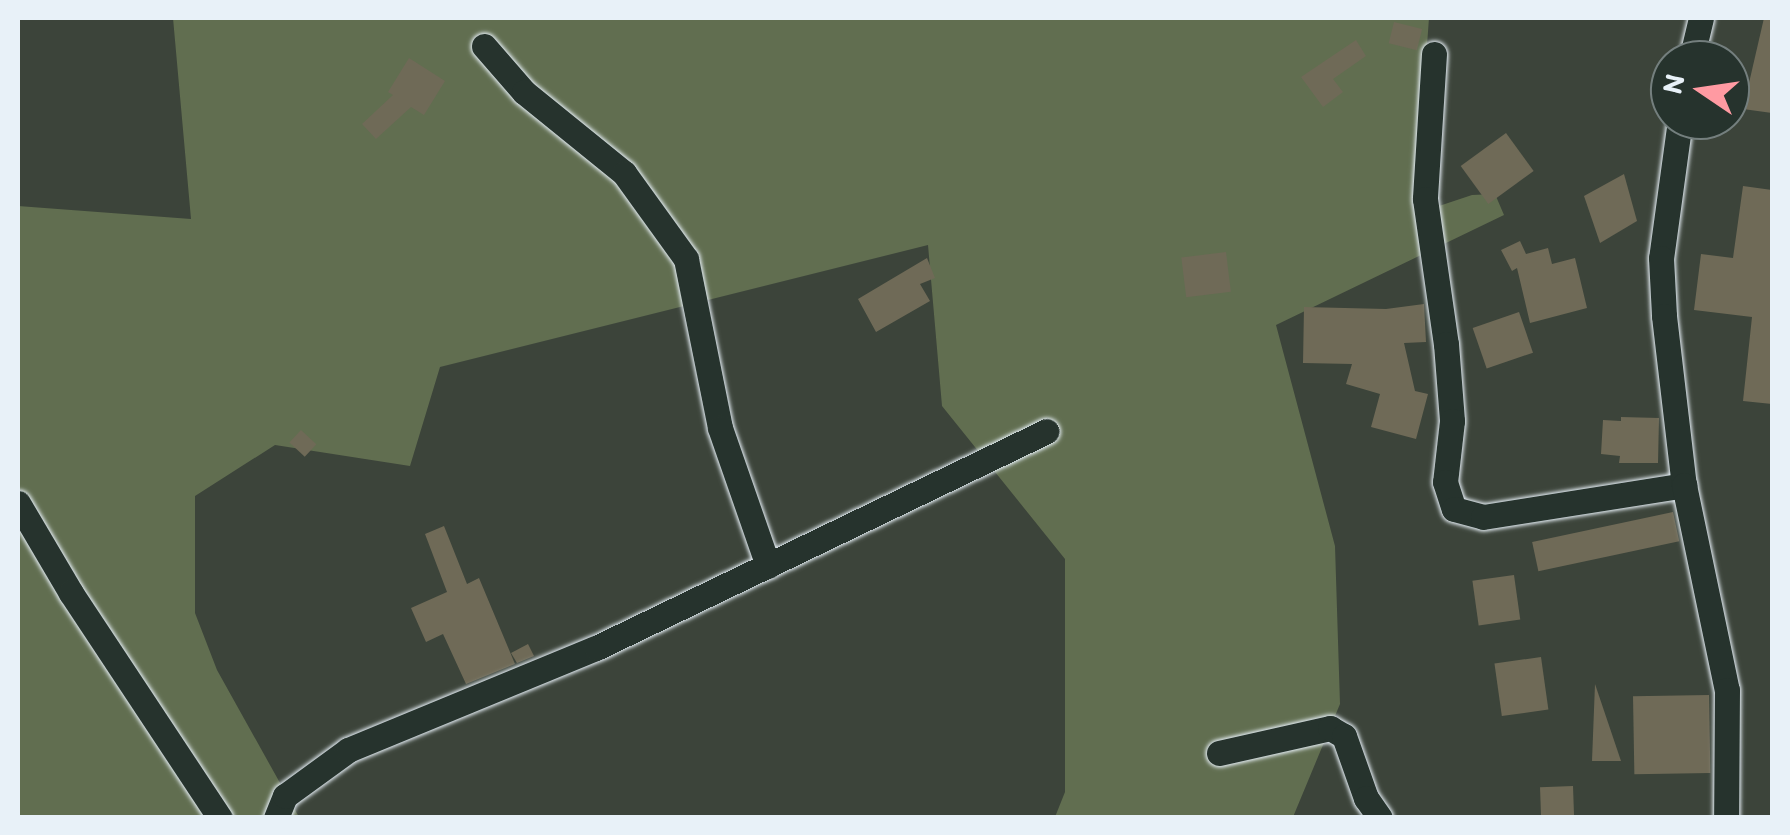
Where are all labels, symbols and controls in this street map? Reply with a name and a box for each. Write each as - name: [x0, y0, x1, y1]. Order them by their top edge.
- north arrow: [1650, 40, 1750, 140]
- text: N: [1654, 71, 1691, 97]

